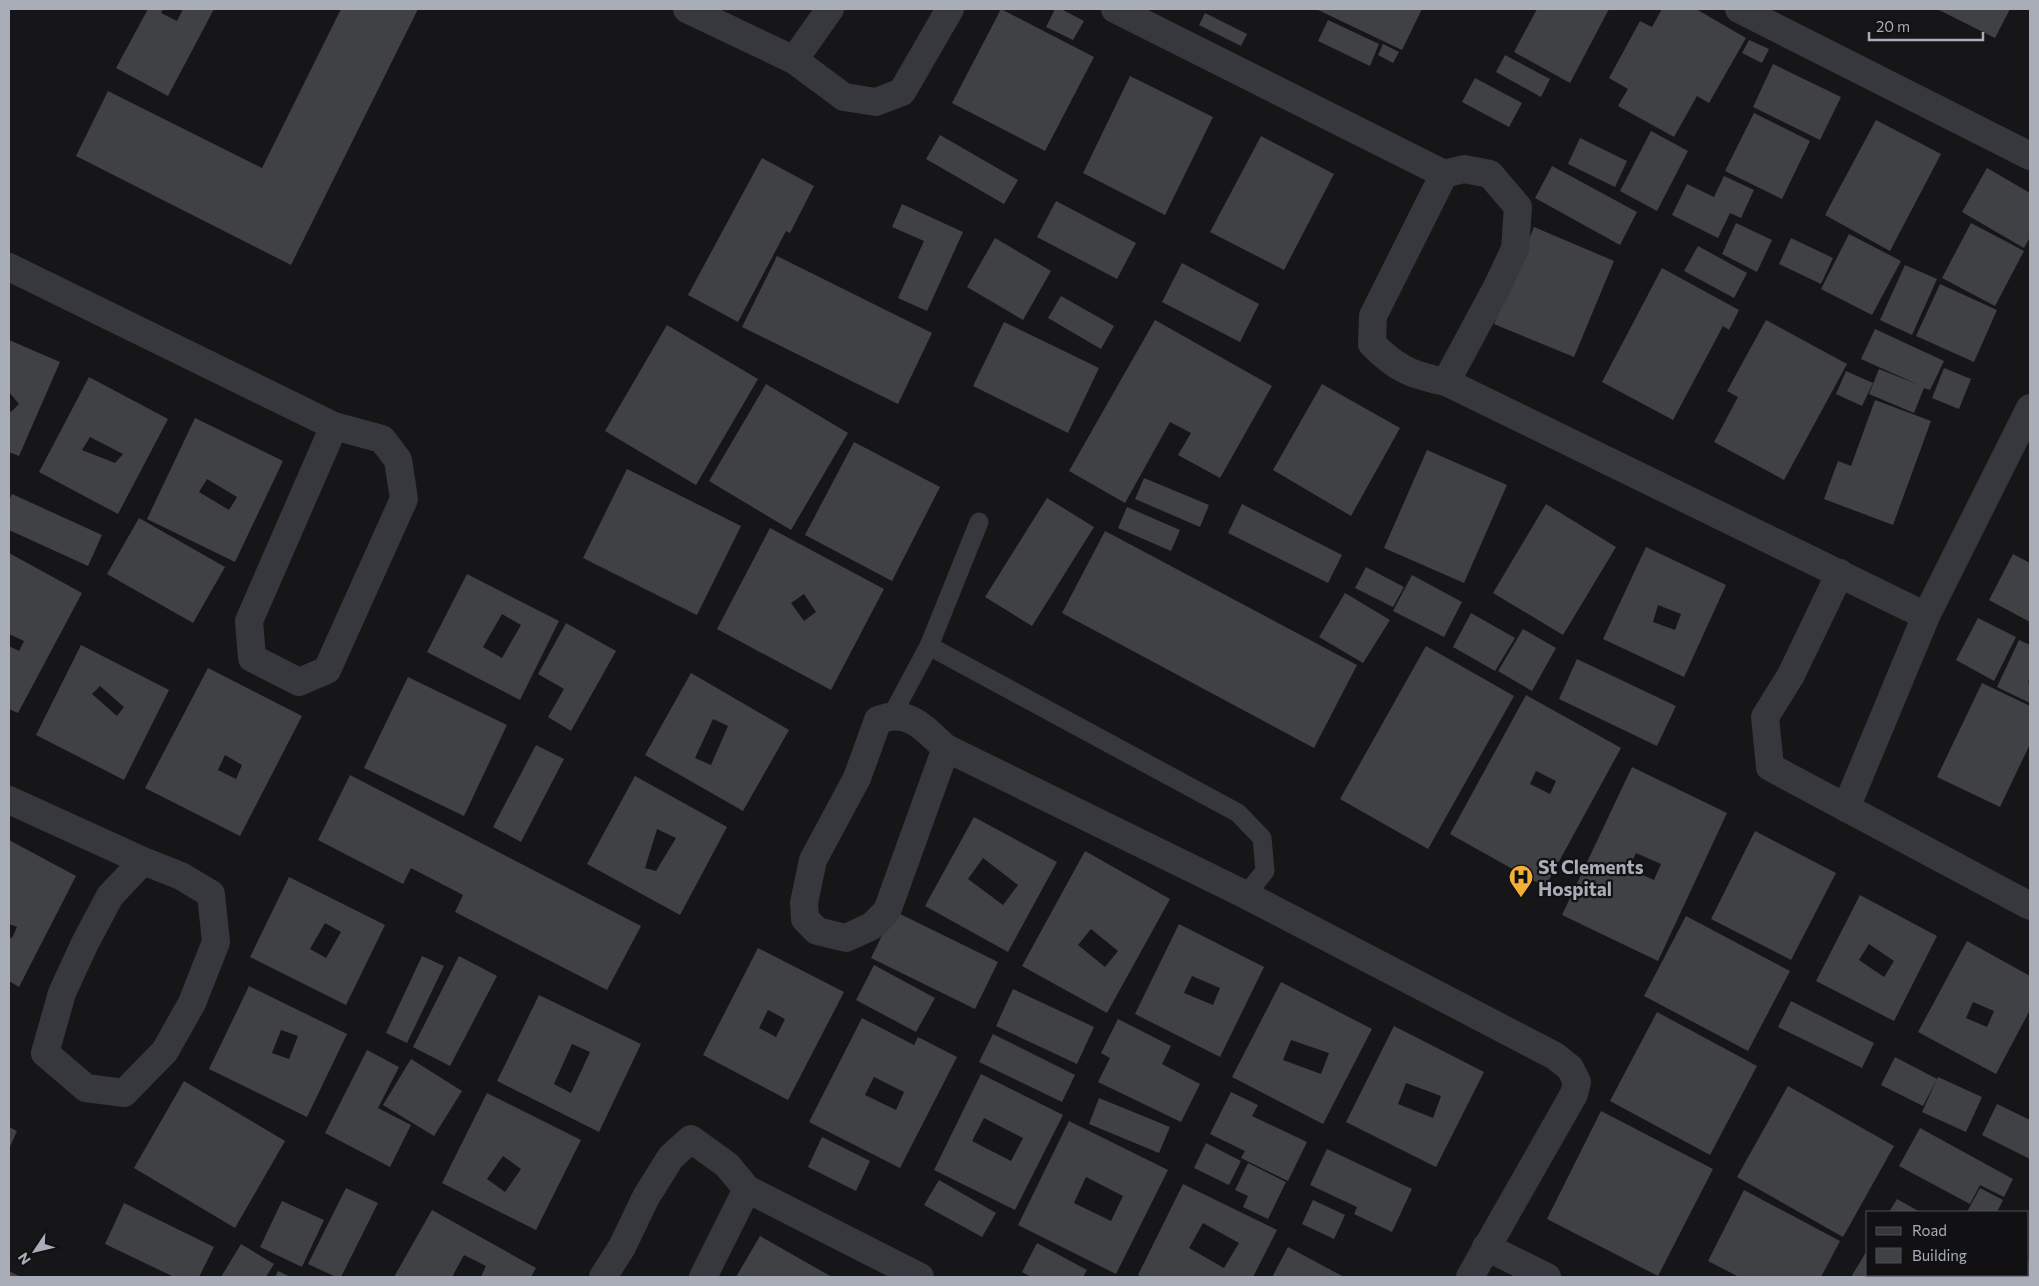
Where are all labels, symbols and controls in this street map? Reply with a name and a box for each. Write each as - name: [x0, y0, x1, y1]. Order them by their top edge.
- scale bar: [1869, 10, 1983, 42]
- text: 20 m: [1876, 17, 1910, 35]
- place label: St Clements Hospital: [1538, 855, 1644, 900]
- hospital icon: St Clements Hospital: [1508, 864, 1534, 898]
- legend: [1866, 1211, 2029, 1276]
- text: Road: [1912, 1221, 1947, 1239]
- north arrow: [10, 1226, 60, 1276]
- text: Building: [1912, 1246, 1967, 1264]
- text: N: [14, 1250, 34, 1268]

